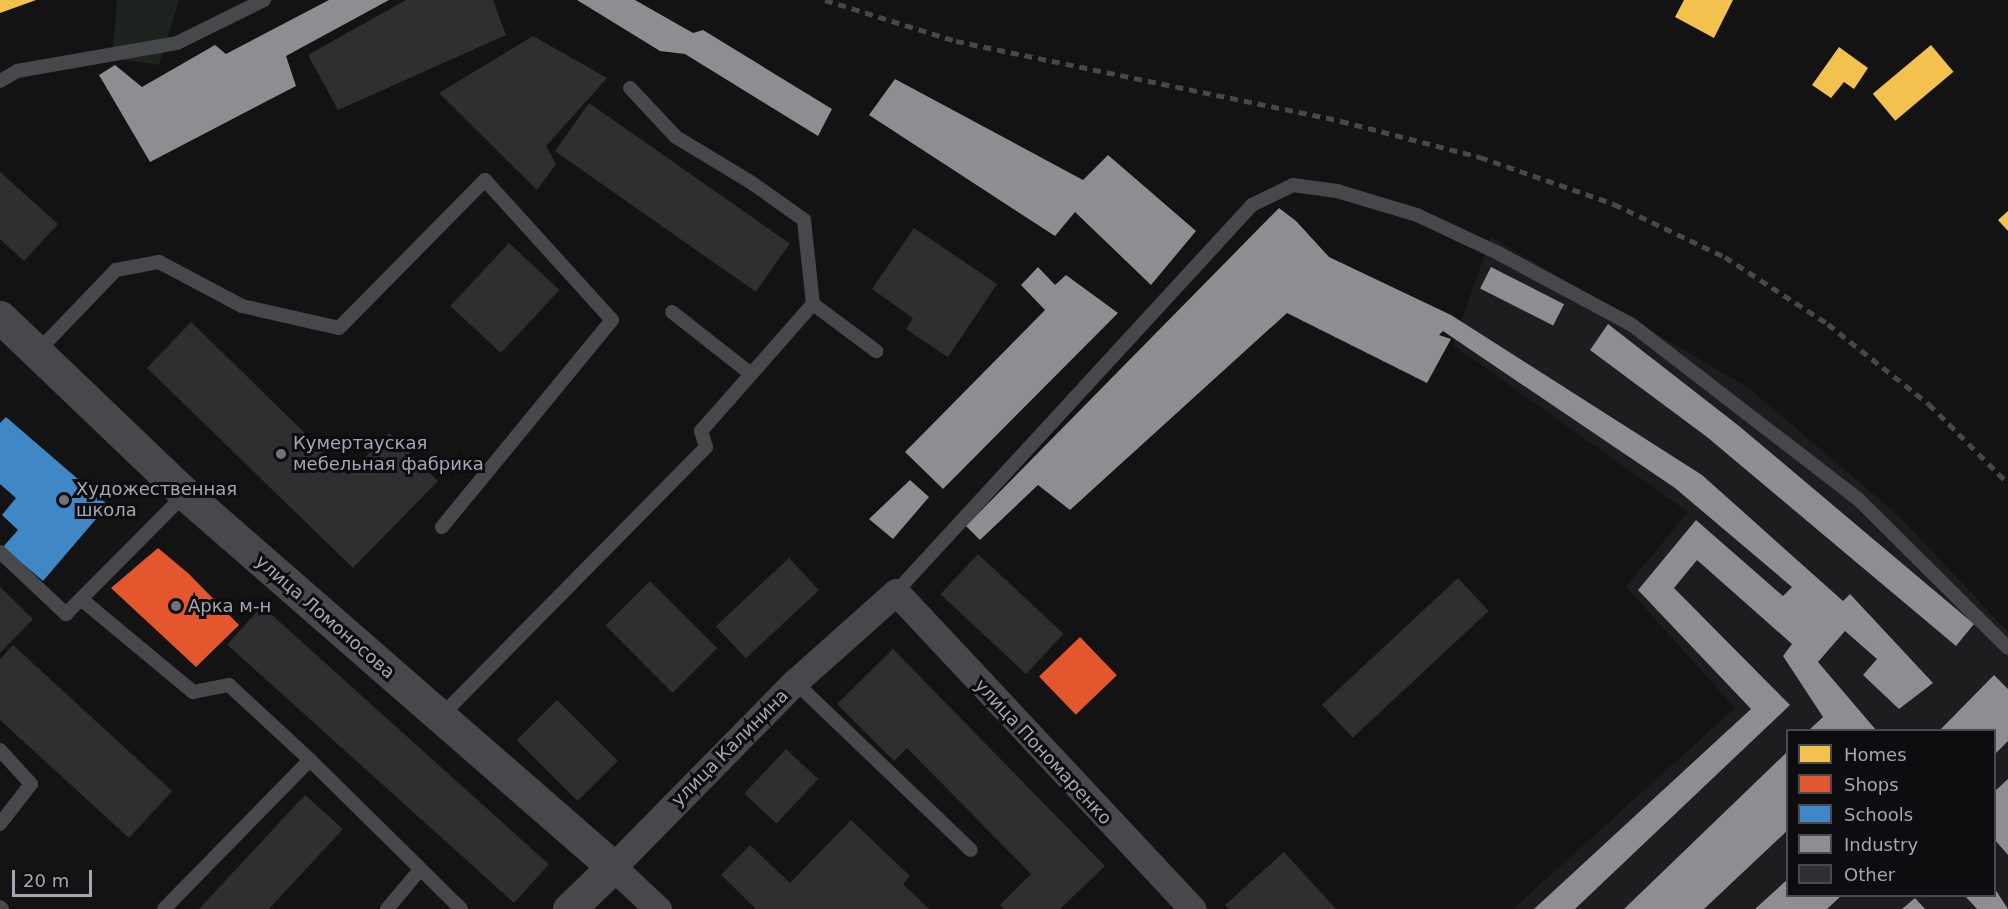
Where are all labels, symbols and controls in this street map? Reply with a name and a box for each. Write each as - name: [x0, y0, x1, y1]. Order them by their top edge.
- place label: Кумертауская мебельная фабрика: [293, 433, 484, 476]
- marker: Кумертауская мебельная фабрика: [274, 447, 288, 461]
- place label: Художественная школа: [76, 479, 237, 522]
- marker: Художественная школа: [57, 493, 71, 507]
- street label: улица Ломоносова: [251, 551, 399, 683]
- place label: Арка м-н: [188, 595, 271, 617]
- marker: Арка м-н: [169, 599, 183, 613]
- street label: улица Пономаренко: [970, 675, 1116, 829]
- street label: улица Калинина: [667, 685, 793, 811]
- legend: [1786, 729, 1996, 897]
- text: Homes: [1844, 744, 1907, 765]
- text: Shops: [1844, 774, 1899, 795]
- text: Schools: [1844, 804, 1913, 825]
- text: Industry: [1844, 834, 1918, 855]
- scale bar: [15, 858, 94, 896]
- text: Other: [1844, 864, 1895, 885]
- text: 20 m: [23, 870, 69, 891]

